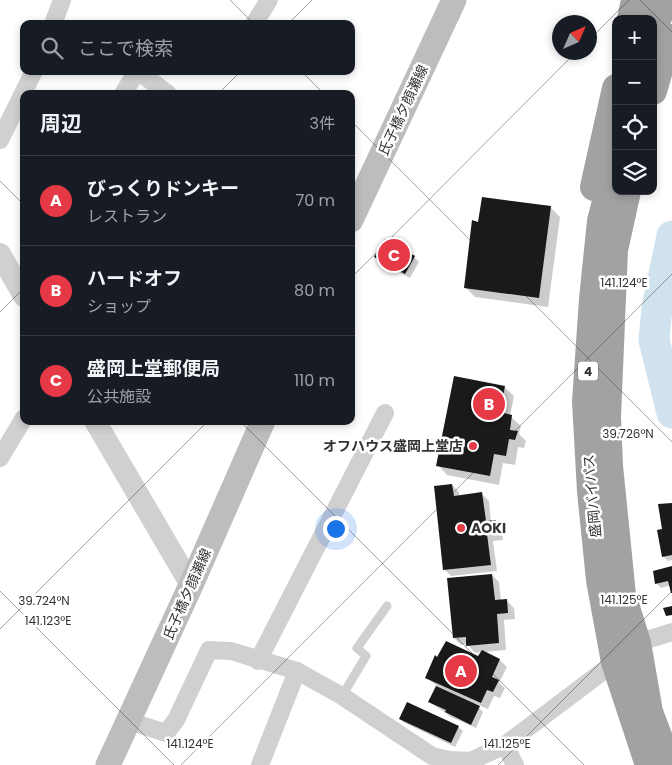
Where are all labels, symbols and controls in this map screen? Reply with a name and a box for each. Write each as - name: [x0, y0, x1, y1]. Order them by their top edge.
- north arrow: [552, 15, 597, 60]
- map controls: [612, 15, 657, 195]
- button: +: [612, 15, 657, 60]
- search box: [20, 20, 355, 75]
- icon: search: [38, 34, 66, 62]
- text: ここで検索: [78, 35, 173, 62]
- button: −: [612, 60, 657, 105]
- street label: 氏子橋夕顔瀬線: [373, 61, 433, 159]
- button: locate: [612, 105, 657, 150]
- text: 周辺: [40, 109, 82, 138]
- text: 3件: [310, 112, 335, 135]
- button: layers: [612, 150, 657, 195]
- text: びっくりドンキー: [87, 175, 239, 202]
- text: A: [50, 189, 62, 212]
- text: 70 m: [295, 189, 335, 212]
- text: レストラン: [87, 205, 167, 228]
- pin: C: [378, 236, 410, 274]
- text: ハードオフ: [87, 265, 182, 292]
- text: 141.124°E: [600, 274, 648, 291]
- text: B: [51, 279, 61, 302]
- text: 80 m: [294, 279, 335, 302]
- text: ショップ: [87, 295, 151, 318]
- text: 盛岡上堂郵便局: [87, 355, 220, 382]
- road number: 4: [578, 362, 598, 381]
- text: C: [50, 369, 62, 392]
- text: 110 m: [294, 369, 335, 392]
- text: 公共施設: [87, 385, 151, 408]
- pin: B: [473, 385, 505, 423]
- text: 39.726°N: [602, 425, 654, 442]
- place label: オフハウス盛岡上堂店: [323, 436, 463, 456]
- marker: オフハウス盛岡上堂店: [467, 440, 479, 452]
- street label: 盛岡バイパス: [578, 453, 606, 539]
- your location: [323, 516, 349, 542]
- place label: AOKI: [471, 518, 506, 538]
- marker: AOKI: [455, 522, 467, 534]
- street label: 氏子橋夕顔瀬線: [158, 545, 216, 643]
- text: 141.125°E: [600, 591, 648, 608]
- text: 39.724°N: [18, 592, 70, 609]
- text: 141.123°E: [25, 612, 71, 629]
- pin: A: [445, 652, 477, 690]
- text: 141.124°E: [166, 735, 214, 752]
- text: 141.125°E: [483, 735, 531, 752]

